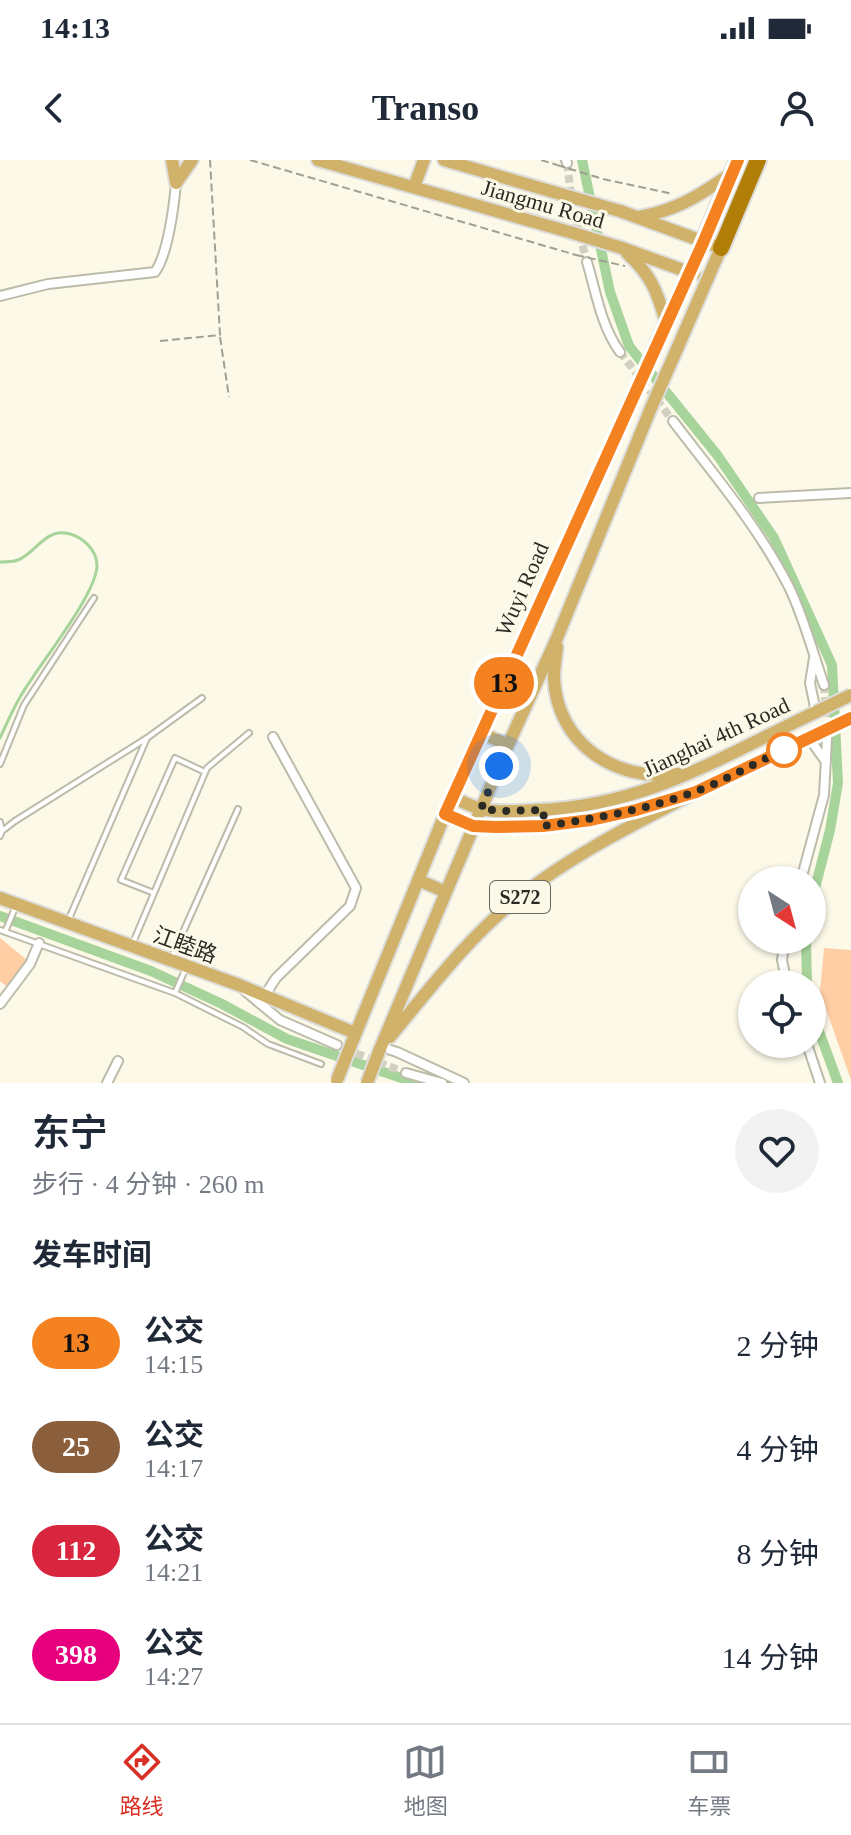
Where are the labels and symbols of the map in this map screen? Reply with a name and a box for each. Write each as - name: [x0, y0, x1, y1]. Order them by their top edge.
- street label: Jiangmu Road: [479, 175, 607, 233]
- street label: Wuyi Road: [490, 538, 554, 640]
- line badge: 13: [468, 657, 540, 709]
- street label: Jianghai 4th Road: [639, 692, 793, 782]
- unlabelled marker: [767, 733, 801, 767]
- your location: [479, 746, 519, 786]
- north arrow: [738, 866, 826, 954]
- road number: S272: [490, 881, 550, 913]
- street label: 江睦路: [150, 922, 220, 968]

